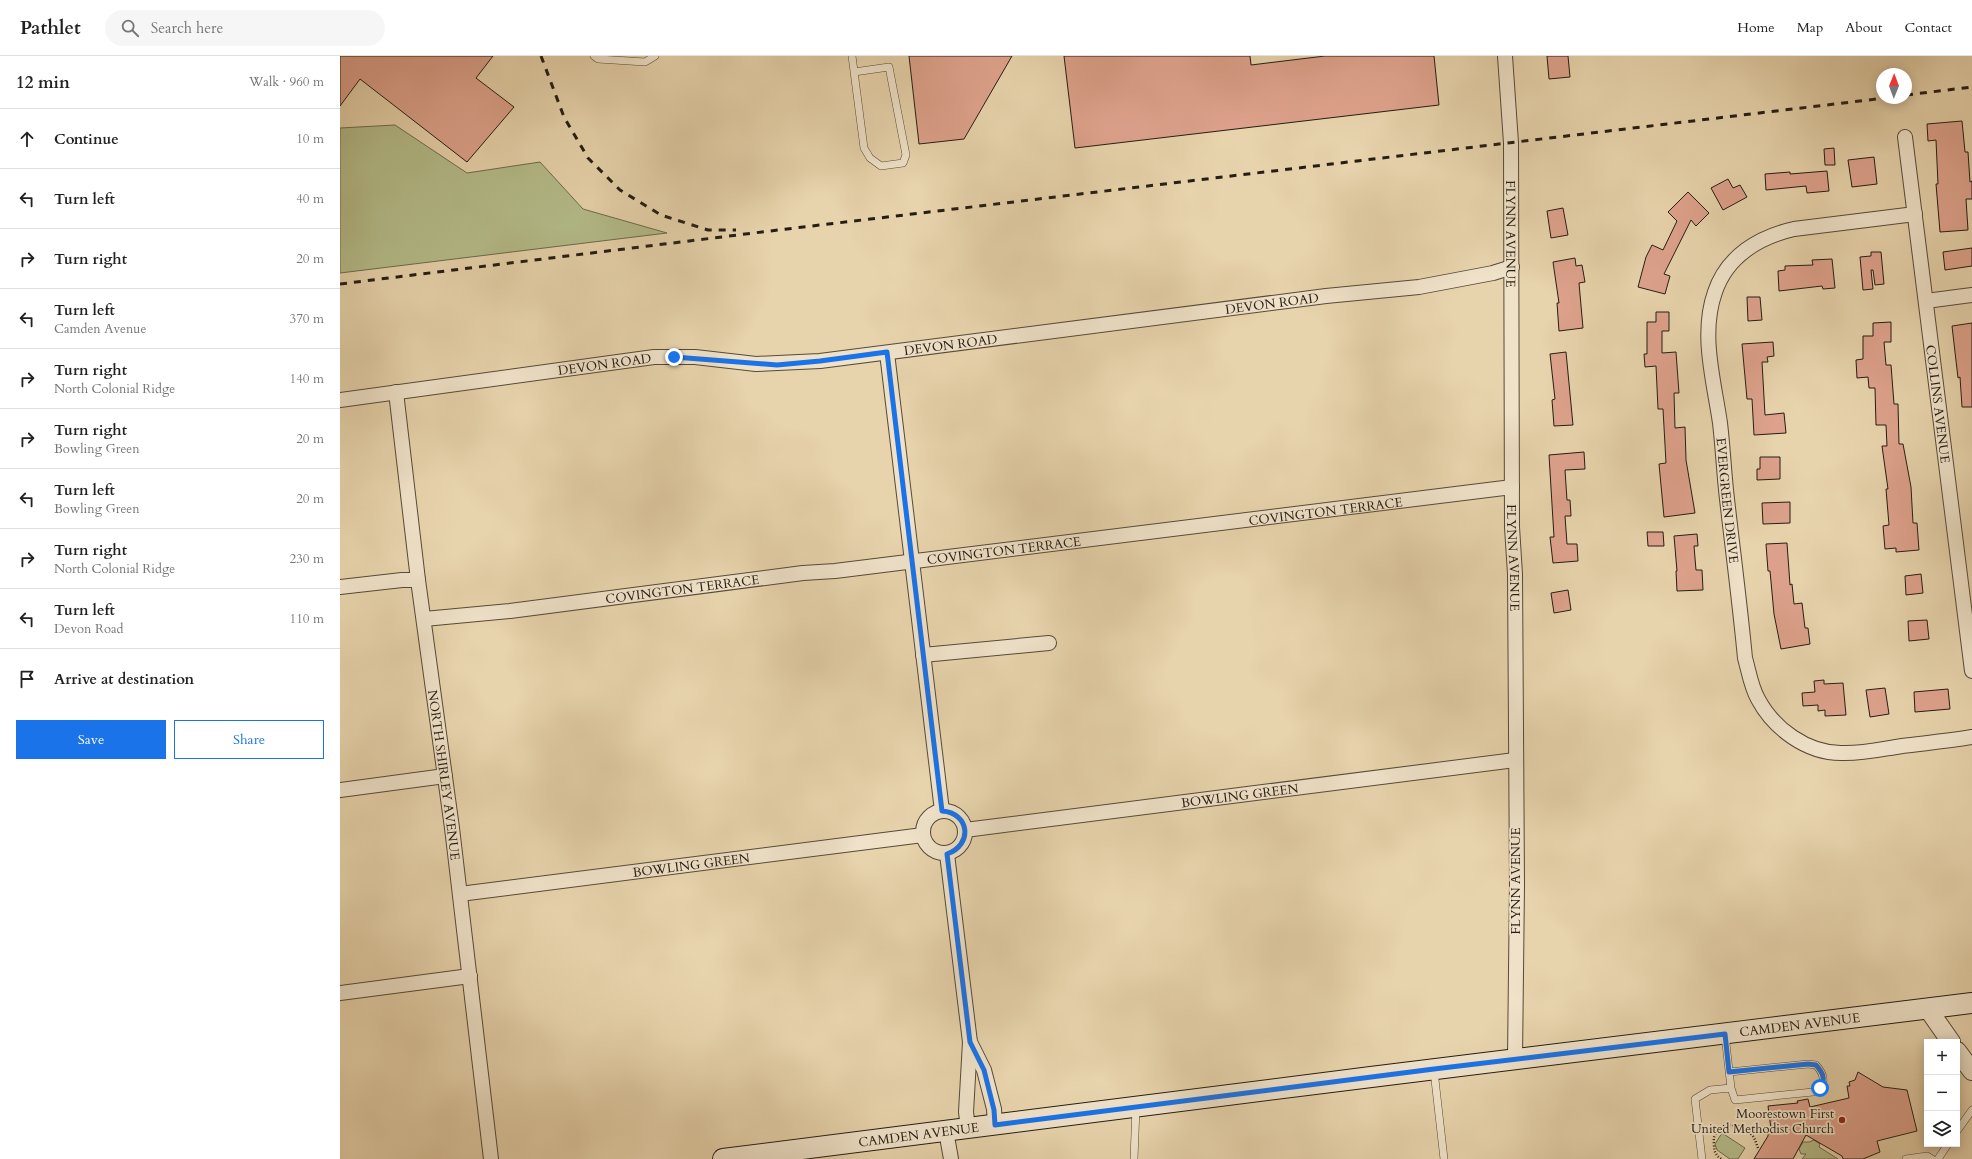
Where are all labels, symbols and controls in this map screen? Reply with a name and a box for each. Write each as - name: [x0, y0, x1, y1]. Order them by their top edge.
- search box: [105, 10, 385, 46]
- text: Pathlet: [20, 15, 81, 41]
- icon: search: [119, 17, 141, 39]
- text: Search here: [151, 18, 223, 38]
- text: Home: [1737, 18, 1775, 37]
- text: Map: [1797, 18, 1823, 37]
- text: About: [1845, 18, 1882, 37]
- text: Contact: [1904, 18, 1952, 37]
- north arrow: [1876, 68, 1912, 104]
- text: 12 min: [16, 71, 70, 94]
- text: Walk · 960 m: [249, 73, 324, 91]
- icon: ahead: [16, 128, 38, 150]
- text: Continue: [54, 129, 119, 149]
- text: 10 m: [296, 130, 324, 148]
- street label: FLYNN AVENUE: [1501, 180, 1519, 287]
- icon: left: [16, 188, 38, 210]
- text: Turn left: [54, 189, 115, 209]
- text: 40 m: [296, 190, 324, 208]
- icon: right: [16, 248, 38, 270]
- text: Turn right: [54, 249, 127, 269]
- text: 20 m: [296, 250, 324, 268]
- street label: DEVON ROAD: [1224, 289, 1320, 319]
- text: Turn left: [54, 300, 115, 320]
- icon: left: [16, 308, 38, 330]
- text: 370 m: [290, 310, 324, 328]
- text: Camden Avenue: [54, 320, 146, 338]
- street label: DEVON ROAD: [903, 330, 998, 360]
- street label: COLLINS AVENUE: [1921, 344, 1954, 464]
- route end: [665, 348, 683, 366]
- street label: DEVON ROAD: [557, 349, 652, 380]
- text: Turn right: [54, 360, 127, 380]
- icon: right: [16, 368, 38, 390]
- text: 140 m: [290, 370, 324, 388]
- text: North Colonial Ridge: [54, 380, 175, 398]
- text: Turn right: [54, 420, 127, 440]
- icon: right: [16, 428, 38, 450]
- text: 20 m: [296, 430, 324, 448]
- street label: EVERGREEN DRIVE: [1712, 437, 1742, 564]
- text: Bowling Green: [54, 440, 140, 458]
- text: Turn left: [54, 480, 115, 500]
- icon: left: [16, 488, 38, 510]
- text: 20 m: [296, 490, 324, 508]
- street label: COVINGTON TERRACE: [1248, 493, 1404, 530]
- text: Bowling Green: [54, 500, 140, 518]
- street label: FLYNN AVENUE: [1502, 504, 1523, 611]
- street label: COVINGTON TERRACE: [926, 533, 1082, 569]
- text: Turn right: [54, 540, 127, 560]
- icon: right: [16, 548, 38, 570]
- text: 230 m: [290, 550, 324, 568]
- text: North Colonial Ridge: [54, 560, 175, 578]
- street label: COVINGTON TERRACE: [604, 571, 760, 609]
- text: Turn left: [54, 600, 115, 620]
- icon: left: [16, 608, 38, 630]
- text: 110 m: [290, 610, 324, 628]
- text: Devon Road: [54, 620, 124, 638]
- icon: arrive: [16, 668, 38, 690]
- text: Arrive at destination: [54, 669, 194, 689]
- street label: NORTH SHIRLEY AVENUE: [423, 689, 464, 861]
- button: Save: [16, 720, 166, 759]
- button: Share: [174, 720, 324, 759]
- street label: BOWLING GREEN: [1180, 780, 1300, 812]
- street label: FLYNN AVENUE: [1507, 827, 1525, 935]
- street label: BOWLING GREEN: [632, 849, 751, 882]
- street label: CAMDEN AVENUE: [1738, 1009, 1861, 1042]
- map controls: [1924, 1039, 1960, 1147]
- button: +: [1924, 1039, 1960, 1075]
- button: −: [1924, 1075, 1960, 1111]
- route start: [1811, 1079, 1829, 1097]
- place label: Moorestown First United Methodist Church: [1691, 1105, 1834, 1138]
- button: layers: [1924, 1111, 1960, 1147]
- marker: Moorestown First United Methodist Church: [1837, 1115, 1847, 1125]
- street label: CAMDEN AVENUE: [857, 1119, 980, 1152]

